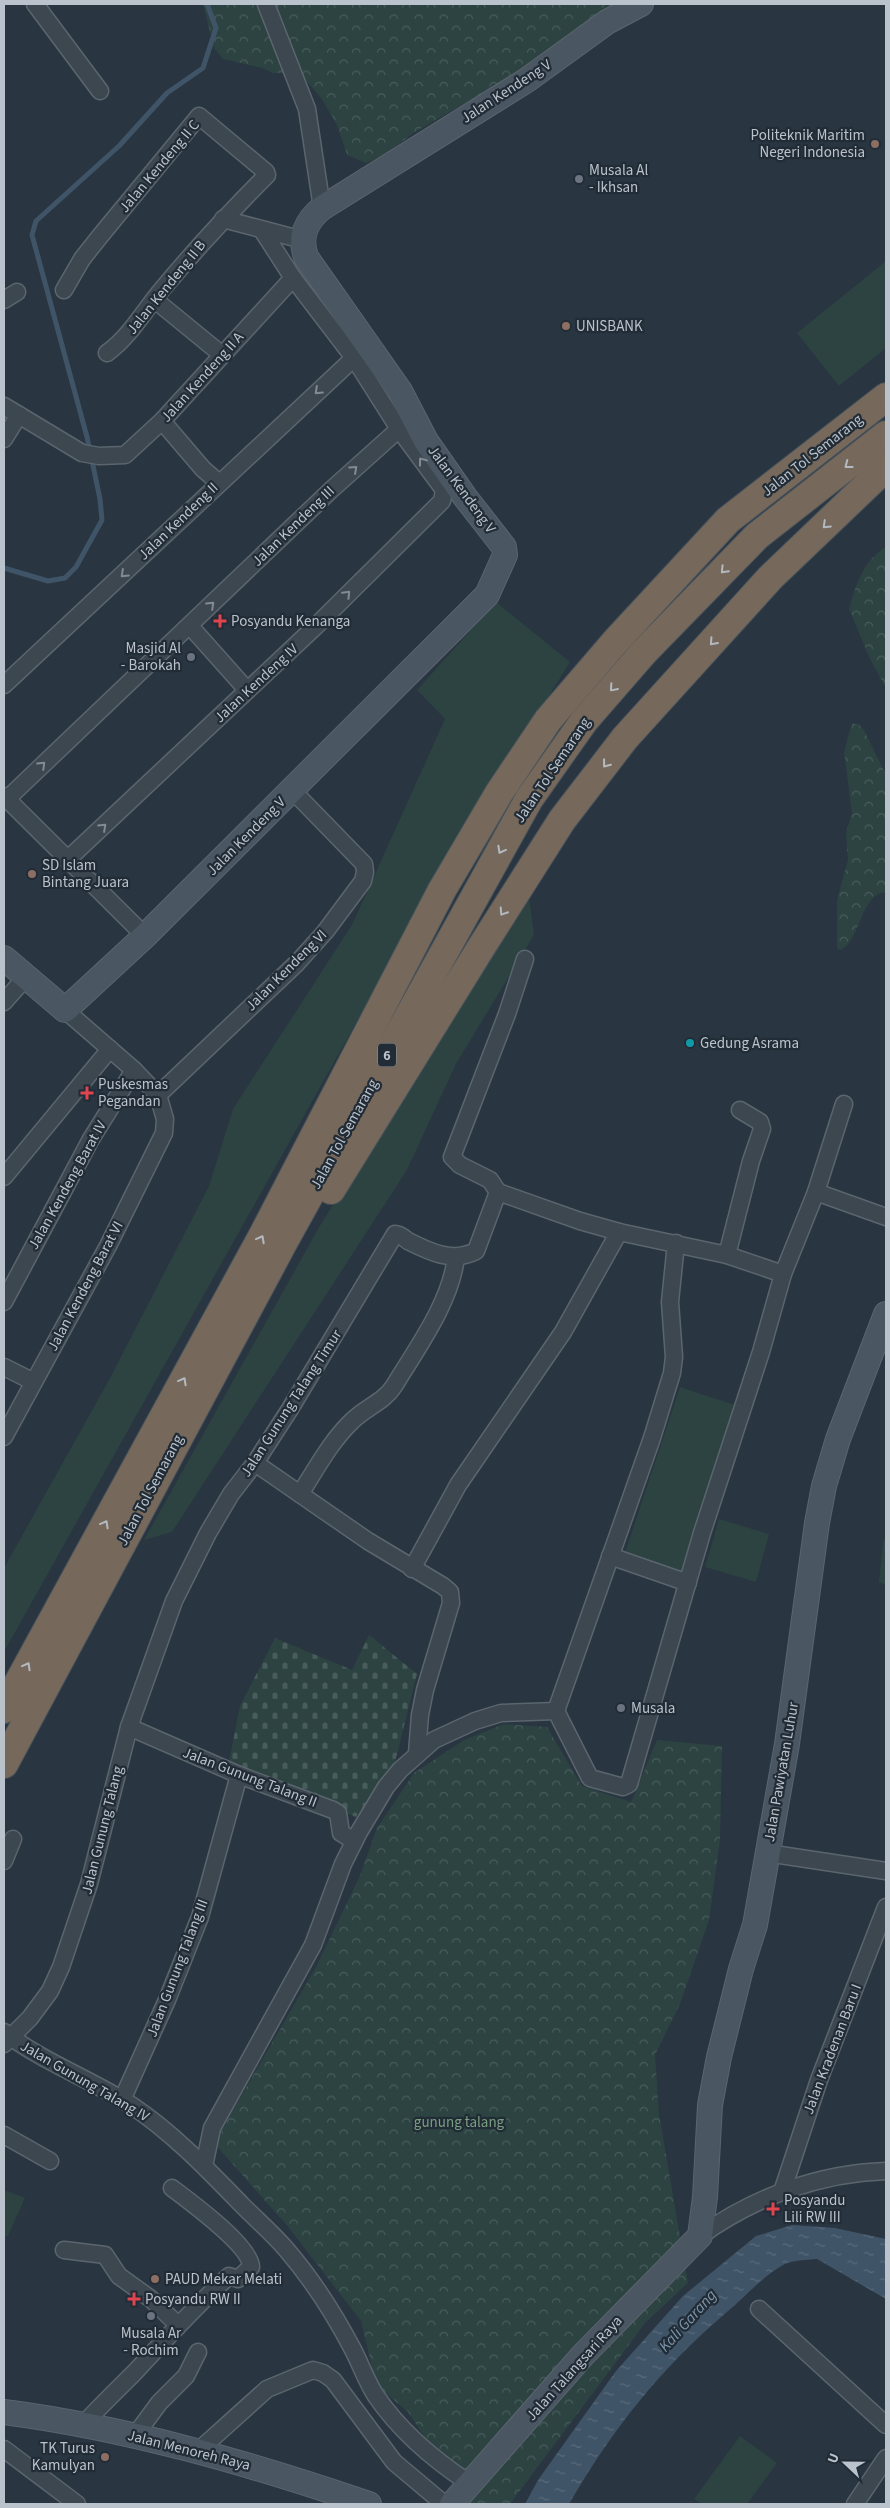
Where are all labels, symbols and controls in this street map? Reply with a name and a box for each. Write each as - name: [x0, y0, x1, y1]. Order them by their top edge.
- street label: Jalan Kendeng V: [457, 54, 556, 128]
- street label: Jalan Kendeng II C: [114, 115, 205, 217]
- place label: Politeknik Maritim Negeri Indonesia: [751, 125, 865, 163]
- marker: Politeknik Maritim Negeri Indonesia: [869, 138, 881, 150]
- place label: Musala Al - Ikhsan: [589, 160, 648, 198]
- marker: Musala Al - Ikhsan: [573, 173, 585, 185]
- street label: Jalan Kendeng II B: [122, 236, 211, 339]
- place label: UNISBANK: [576, 316, 643, 337]
- marker: UNISBANK: [560, 320, 572, 332]
- street label: Jalan Kendeng II A: [156, 327, 249, 427]
- one-way arrow: [314, 385, 323, 394]
- street label: Jalan Tol Semarang: [757, 409, 868, 502]
- street label: Jalan Kendeng V: [423, 441, 501, 538]
- one-way arrow: [420, 458, 428, 467]
- one-way arrow: [845, 459, 854, 467]
- one-way arrow: [348, 466, 357, 475]
- street label: Jalan Kendeng II: [134, 478, 223, 565]
- street label: Jalan Kendeng III: [247, 481, 339, 571]
- one-way arrow: [822, 519, 831, 528]
- one-way arrow: [721, 564, 730, 573]
- one-way arrow: [120, 568, 129, 577]
- one-way arrow: [341, 591, 350, 600]
- one-way arrow: [205, 602, 214, 611]
- place label: Posyandu Kenanga: [231, 611, 350, 632]
- marker: Posyandu Kenanga: [213, 614, 227, 628]
- one-way arrow: [710, 636, 719, 645]
- place label: Masjid Al - Barokah: [121, 638, 181, 676]
- street label: Jalan Kendeng IV: [210, 639, 303, 728]
- marker: Masjid Al - Barokah: [185, 651, 197, 663]
- one-way arrow: [609, 682, 618, 691]
- street label: Jalan Tol Semarang: [509, 713, 596, 827]
- one-way arrow: [603, 758, 611, 767]
- one-way arrow: [37, 762, 46, 771]
- street label: Jalan Kendeng V: [202, 792, 291, 880]
- one-way arrow: [97, 824, 106, 833]
- one-way arrow: [497, 845, 507, 854]
- place label: SD Islam Bintang Juara: [42, 855, 129, 893]
- marker: SD Islam Bintang Juara: [26, 868, 38, 880]
- one-way arrow: [500, 906, 510, 915]
- street label: Jalan Kendeng VI: [241, 925, 332, 1016]
- place label: Gedung Asrama: [700, 1033, 799, 1054]
- marker: Gedung Asrama: [684, 1037, 696, 1049]
- road number: 6: [378, 1044, 396, 1066]
- place label: Puskesmas Pegandan: [98, 1074, 168, 1112]
- street label: Jalan Tol Semarang: [305, 1075, 384, 1193]
- marker: Puskesmas Pegandan: [80, 1086, 94, 1100]
- street label: Jalan Kendeng Barat IV: [23, 1117, 112, 1253]
- street label: Jalan Kendeng Barat VI: [42, 1218, 129, 1355]
- one-way arrow: [255, 1235, 265, 1244]
- street label: Jalan Gunung Talang Timur: [236, 1325, 348, 1481]
- one-way arrow: [177, 1378, 187, 1387]
- street label: Jalan Tol Semarang: [112, 1431, 189, 1549]
- one-way arrow: [99, 1520, 109, 1529]
- one-way arrow: [21, 1663, 31, 1672]
- place label: Musala: [631, 1698, 675, 1719]
- street label: Jalan Pawiyatan Luhur: [759, 1700, 804, 1844]
- marker: Musala: [615, 1702, 627, 1714]
- street label: Jalan Gunung Talang II: [180, 1742, 320, 1813]
- street label: Jalan Gunung Talang: [76, 1763, 129, 1896]
- street label: Jalan Gunung Talang III: [141, 1896, 214, 2040]
- street label: Jalan Kradenan Baru I: [798, 1981, 867, 2117]
- street label: Jalan Gunung Talang IV: [16, 2036, 154, 2127]
- park label: gunung talang: [414, 2112, 505, 2133]
- place label: Posyandu Lili RW III: [784, 2190, 845, 2228]
- marker: Posyandu Lili RW III: [766, 2202, 780, 2216]
- place label: PAUD Mekar Melati: [165, 2269, 282, 2290]
- marker: PAUD Mekar Melati: [149, 2273, 161, 2285]
- water label: Kali Garang: [654, 2285, 722, 2357]
- place label: Posyandu RW II: [145, 2289, 241, 2310]
- marker: Posyandu RW II: [127, 2292, 141, 2306]
- marker: Musala Ar - Rochim: [145, 2310, 157, 2322]
- street label: Jalan Talangsari Raya: [521, 2311, 627, 2426]
- place label: Musala Ar - Rochim: [121, 2323, 182, 2361]
- street label: Jalan Menoreh Raya: [125, 2425, 253, 2476]
- place label: TK Turus Kamulyan: [32, 2438, 95, 2476]
- north arrow: [820, 2438, 870, 2488]
- text: U: [823, 2450, 845, 2467]
- marker: TK Turus Kamulyan: [99, 2451, 111, 2463]

